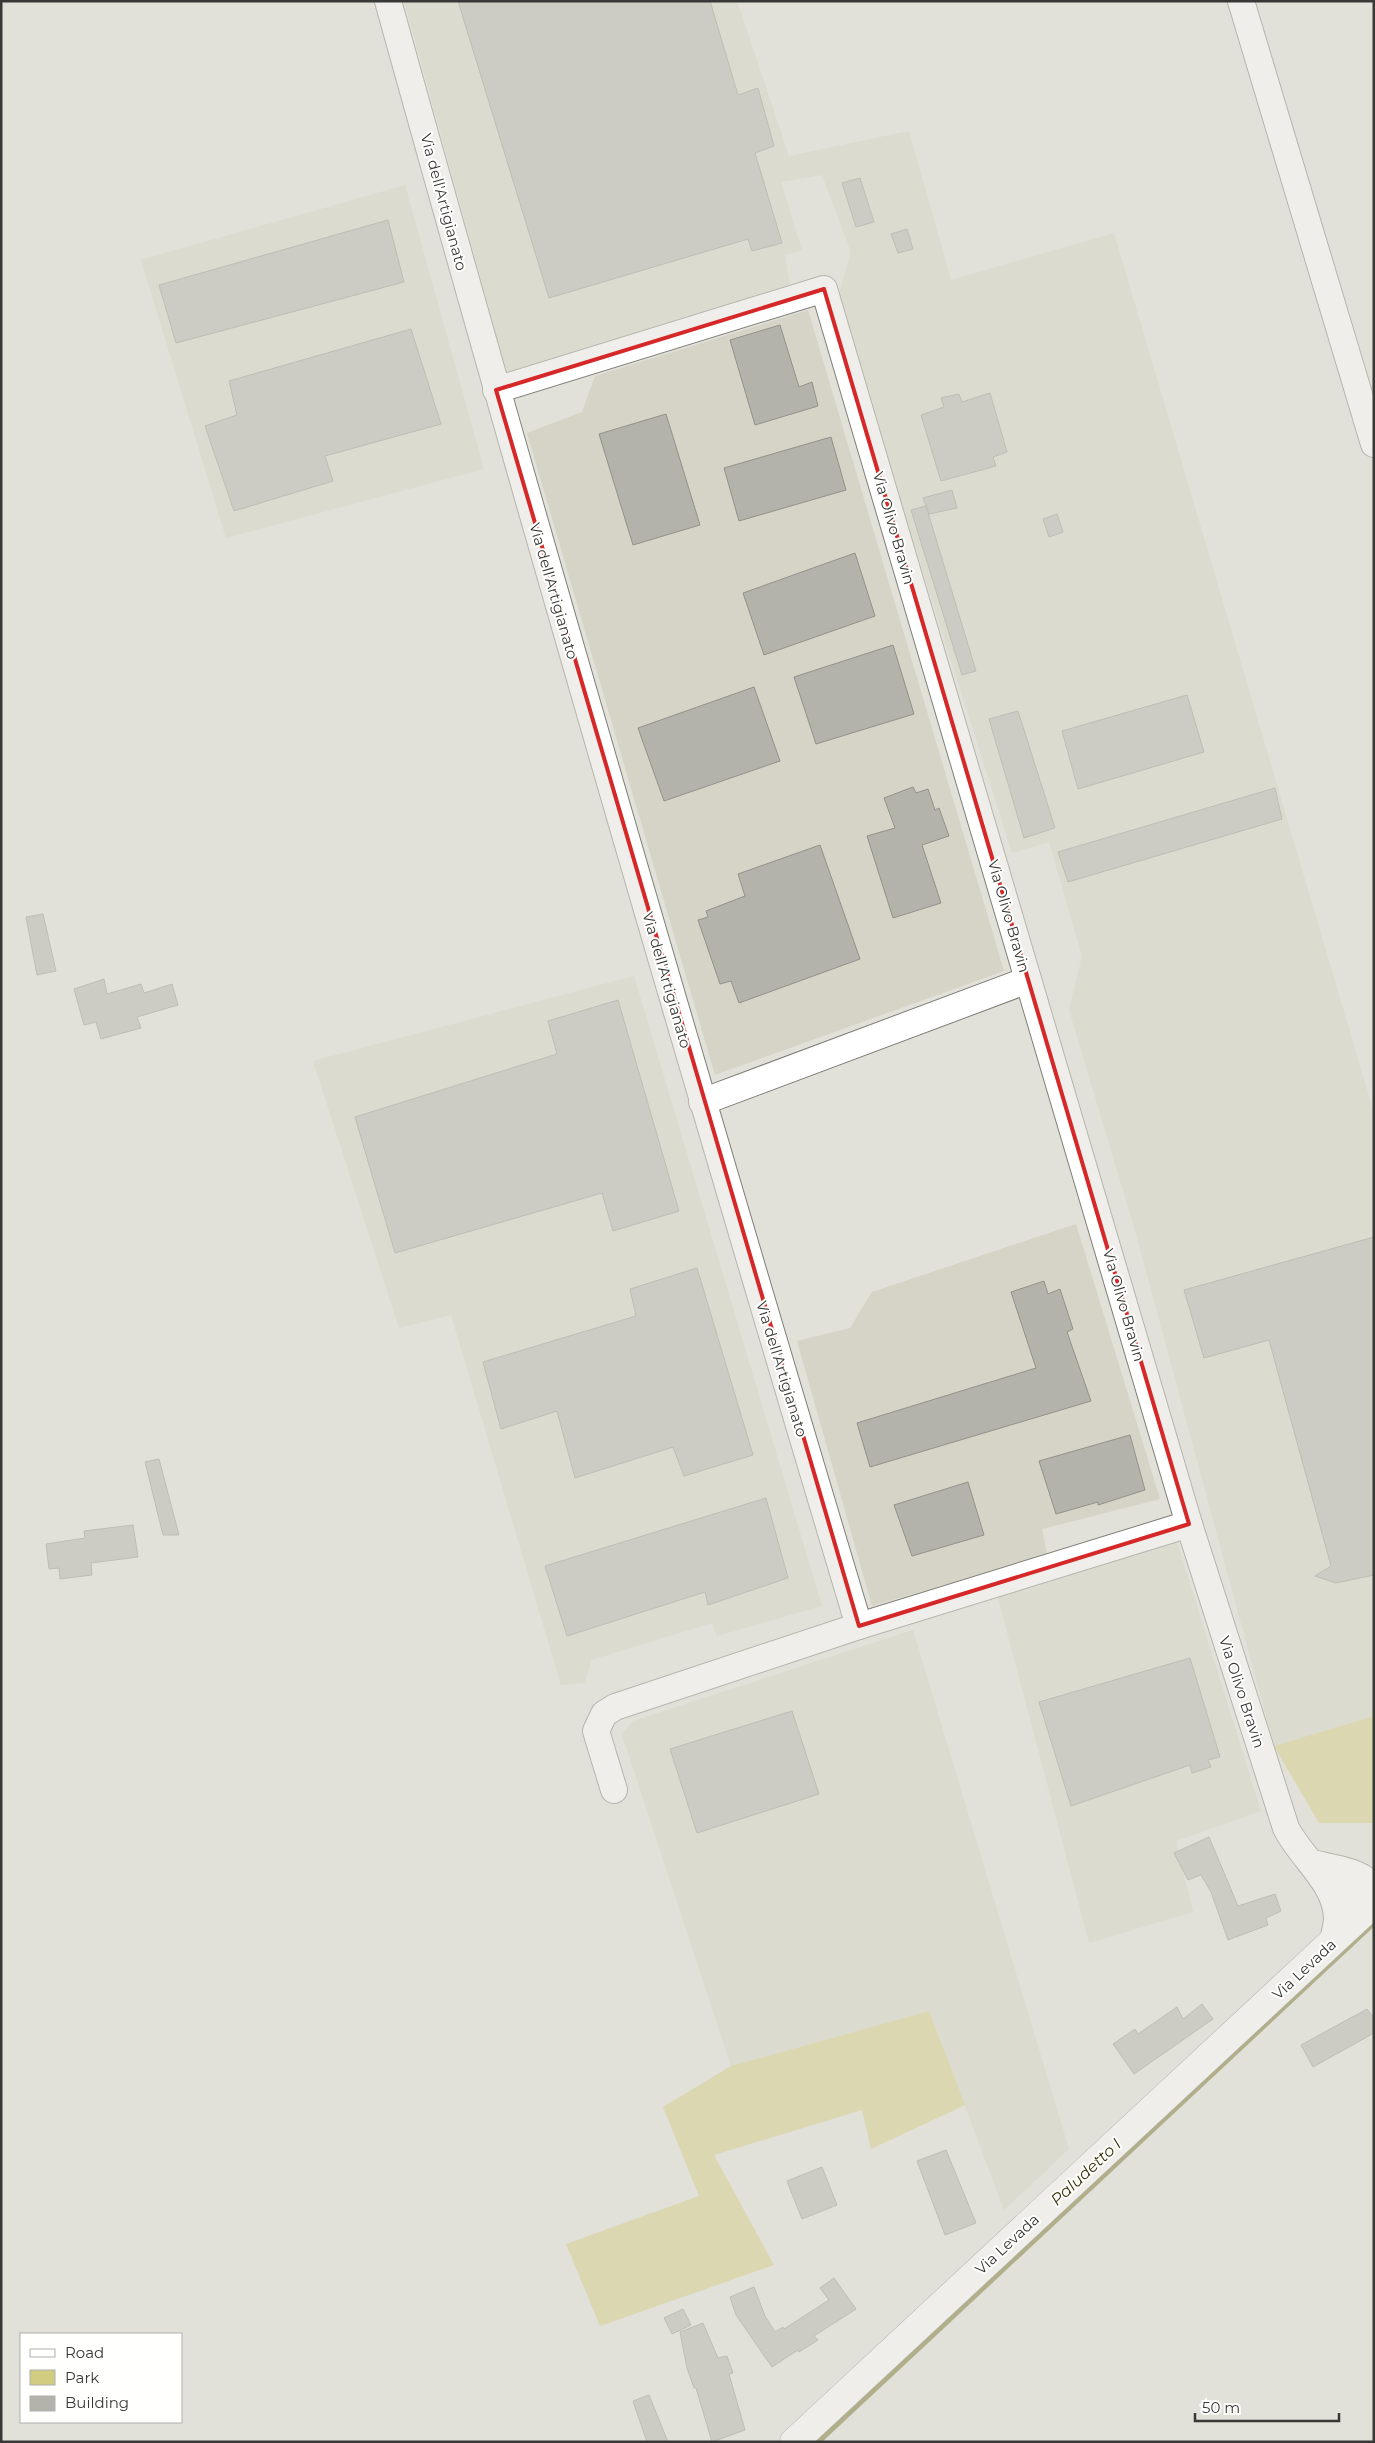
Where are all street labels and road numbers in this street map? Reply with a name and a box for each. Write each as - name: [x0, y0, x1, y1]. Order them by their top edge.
- street label: Via dell'Artigianato: [417, 131, 471, 273]
- street label: Via Olivo Bravin: [869, 469, 919, 587]
- street label: Via dell'Artigianato: [525, 521, 583, 661]
- street label: Via Olivo Bravin: [984, 857, 1034, 975]
- street label: Via dell'Artigianato: [638, 910, 696, 1050]
- street label: Via Olivo Bravin: [1099, 1246, 1149, 1364]
- street label: Via dell'Artigianato: [752, 1299, 812, 1439]
- street label: Via Olivo Bravin: [1215, 1634, 1269, 1750]
- street label: Via Levada: [1268, 1935, 1340, 2003]
- street label: Via Levada: [971, 2210, 1043, 2278]

